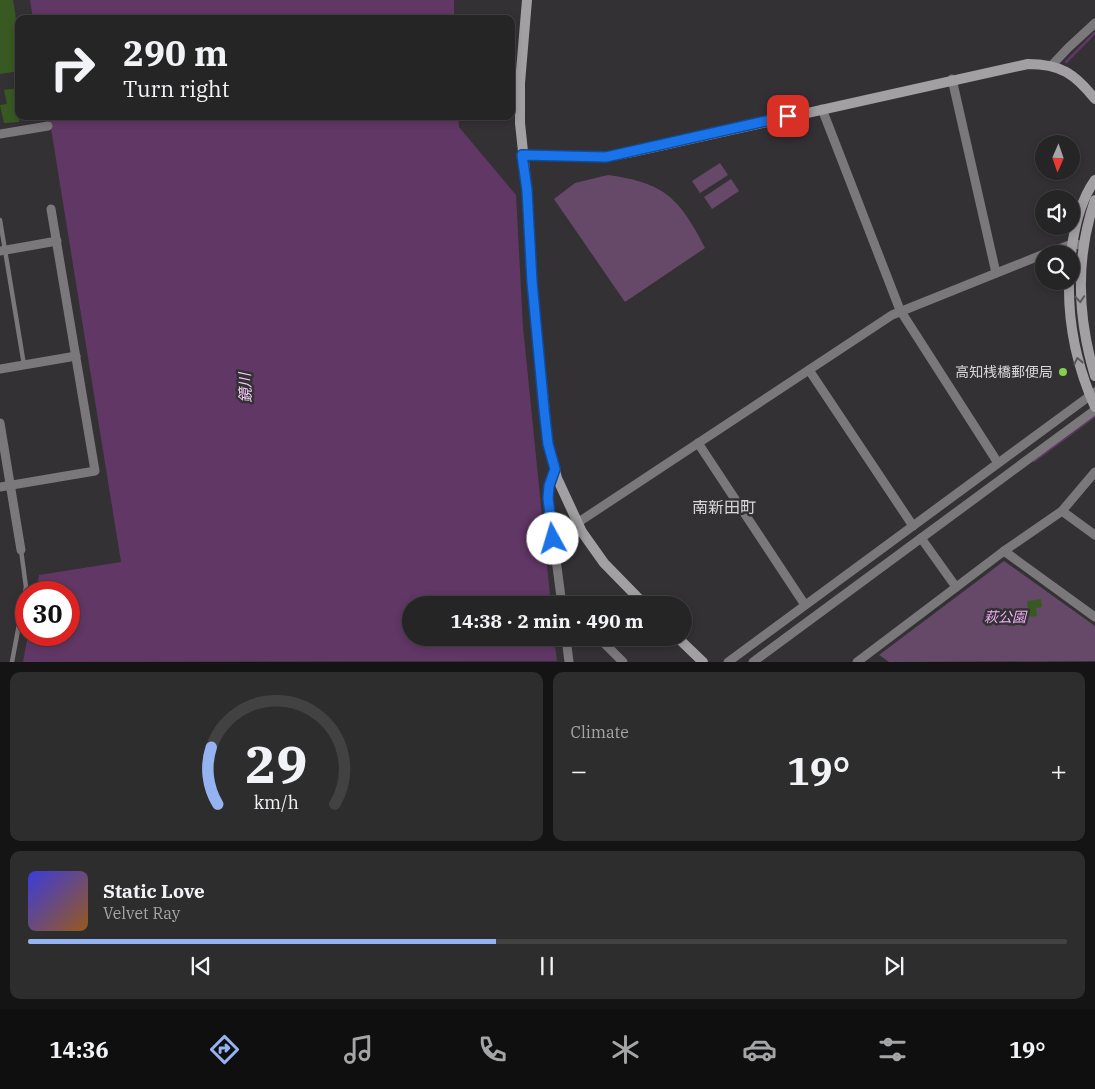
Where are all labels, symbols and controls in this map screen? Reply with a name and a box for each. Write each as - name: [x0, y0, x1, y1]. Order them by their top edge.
- text: 290 m: [123, 30, 228, 76]
- icon: right: [40, 35, 105, 100]
- text: Turn right: [123, 74, 230, 103]
- pin: [767, 95, 809, 137]
- icon: arrive: [774, 102, 802, 130]
- north arrow: [1035, 135, 1080, 180]
- map controls: [1035, 135, 1080, 290]
- button: sound: [1035, 190, 1080, 235]
- button: search: [1035, 245, 1080, 290]
- one-way arrow: [1075, 295, 1086, 303]
- one-way arrow: [1073, 357, 1084, 365]
- place label: 高知桟橋郵便局: [955, 363, 1053, 381]
- marker: 高知桟橋郵便局: [1057, 366, 1069, 378]
- water label: 鏡川: [235, 371, 255, 403]
- district label: 南新田町: [692, 497, 756, 517]
- position arrow: [526, 512, 578, 564]
- speed limit sign: 30: [15, 581, 80, 646]
- park label: 萩公園: [984, 608, 1028, 626]
- text: 14:38 · 2 min · 490 m: [451, 609, 643, 633]
- text: Climate: [571, 722, 629, 742]
- text: 29: [245, 730, 307, 797]
- text: 19°: [787, 746, 850, 795]
- text: −: [571, 752, 587, 789]
- text: +: [1050, 752, 1067, 789]
- text: km/h: [254, 791, 299, 814]
- text: Static Love: [103, 879, 205, 903]
- text: Velvet Ray: [103, 903, 180, 923]
- icon: previous: [187, 952, 215, 980]
- icon: pause: [533, 952, 561, 980]
- icon: next: [880, 952, 908, 980]
- icon: directions: [207, 1032, 242, 1067]
- icon: music: [341, 1032, 376, 1067]
- icon: phone: [475, 1032, 510, 1067]
- icon: climate: [608, 1032, 643, 1067]
- icon: car: [742, 1032, 777, 1067]
- icon: filters: [875, 1032, 910, 1067]
- text: 14:36: [49, 1035, 109, 1064]
- text: 19°: [1009, 1035, 1046, 1064]

